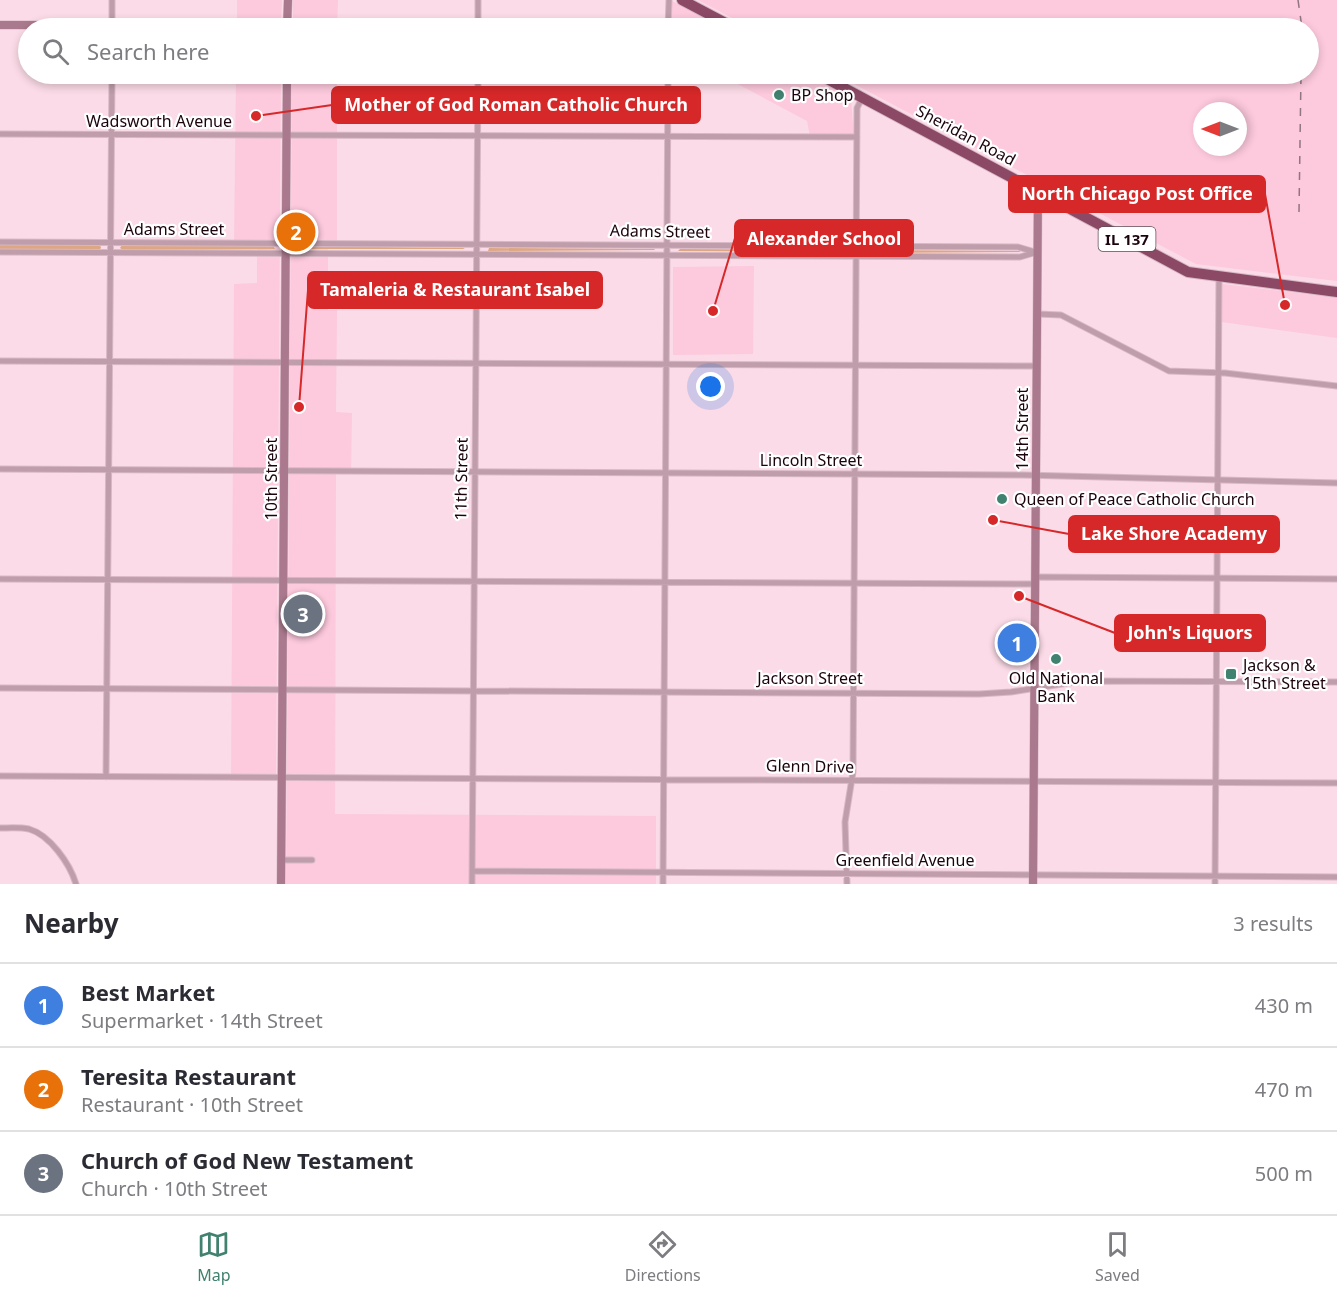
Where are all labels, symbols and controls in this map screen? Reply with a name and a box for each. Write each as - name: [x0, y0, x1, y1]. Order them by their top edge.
- search box: [18, 18, 1319, 84]
- icon: search: [39, 35, 72, 68]
- text: Search here: [87, 36, 209, 66]
- place label: BP Shop: [791, 84, 853, 106]
- callout: Mother of God Roman Catholic Church: [332, 87, 700, 123]
- marker: BP Shop: [772, 88, 786, 102]
- text: Mother of God Roman Catholic Church: [344, 92, 688, 116]
- street label: Sheridan Road: [912, 100, 1020, 170]
- north arrow: [1193, 102, 1247, 156]
- street label: Wadsworth Avenue: [86, 110, 232, 132]
- callout: North Chicago Post Office: [1009, 176, 1265, 212]
- text: North Chicago Post Office: [1021, 181, 1253, 205]
- pin: 2: [276, 210, 316, 254]
- street label: Adams Street: [124, 218, 224, 240]
- street label: Adams Street: [610, 219, 711, 243]
- callout: Alexander School: [735, 220, 913, 256]
- text: Alexander School: [747, 226, 901, 250]
- road number: IL 137: [1098, 227, 1156, 251]
- callout: Tamaleria & Restaurant Isabel: [308, 272, 602, 308]
- text: Tamaleria & Restaurant Isabel: [320, 277, 590, 301]
- your location: [696, 372, 725, 401]
- street label: 14th Street: [1011, 387, 1033, 470]
- street label: 10th Street: [260, 437, 282, 520]
- street label: 11th Street: [449, 437, 473, 521]
- street label: Lincoln Street: [760, 449, 863, 471]
- place label: Queen of Peace Catholic Church: [1014, 488, 1255, 510]
- marker: Queen of Peace Catholic Church: [995, 492, 1009, 506]
- callout: Lake Shore Academy: [1069, 516, 1279, 552]
- text: Lake Shore Academy: [1081, 521, 1268, 545]
- pin: 3: [284, 592, 322, 636]
- callout: John's Liquors: [1115, 615, 1265, 651]
- pin: 1: [998, 620, 1036, 666]
- text: John's Liquors: [1125, 620, 1253, 644]
- marker: Old National Bank: [1049, 652, 1063, 666]
- place label: Jackson & 15th Street: [1241, 654, 1326, 694]
- street label: Jackson Street: [755, 667, 863, 689]
- place label: Old National Bank: [1009, 667, 1103, 707]
- marker: Jackson & 15th Street: [1224, 667, 1238, 681]
- street label: Glenn Drive: [766, 754, 854, 778]
- street label: Greenfield Avenue: [836, 849, 974, 871]
- text: Nearby: [24, 905, 119, 941]
- text: 3 results: [1233, 910, 1313, 937]
- text: Best Market: [81, 977, 215, 1007]
- text: 1: [38, 992, 49, 1019]
- text: 430 m: [1255, 992, 1313, 1019]
- text: Supermarket · 14th Street: [81, 1007, 323, 1034]
- text: Teresita Restaurant: [81, 1061, 296, 1091]
- text: 2: [38, 1076, 49, 1103]
- text: 470 m: [1255, 1076, 1313, 1103]
- text: Restaurant · 10th Street: [81, 1091, 303, 1118]
- text: Church of God New Testament: [81, 1145, 413, 1175]
- text: 3: [38, 1160, 49, 1187]
- text: 500 m: [1255, 1160, 1313, 1187]
- text: Church · 10th Street: [81, 1175, 267, 1202]
- tab: Map: [197, 1228, 230, 1286]
- tab: Directions: [625, 1228, 701, 1286]
- tab: Saved: [1095, 1228, 1140, 1286]

